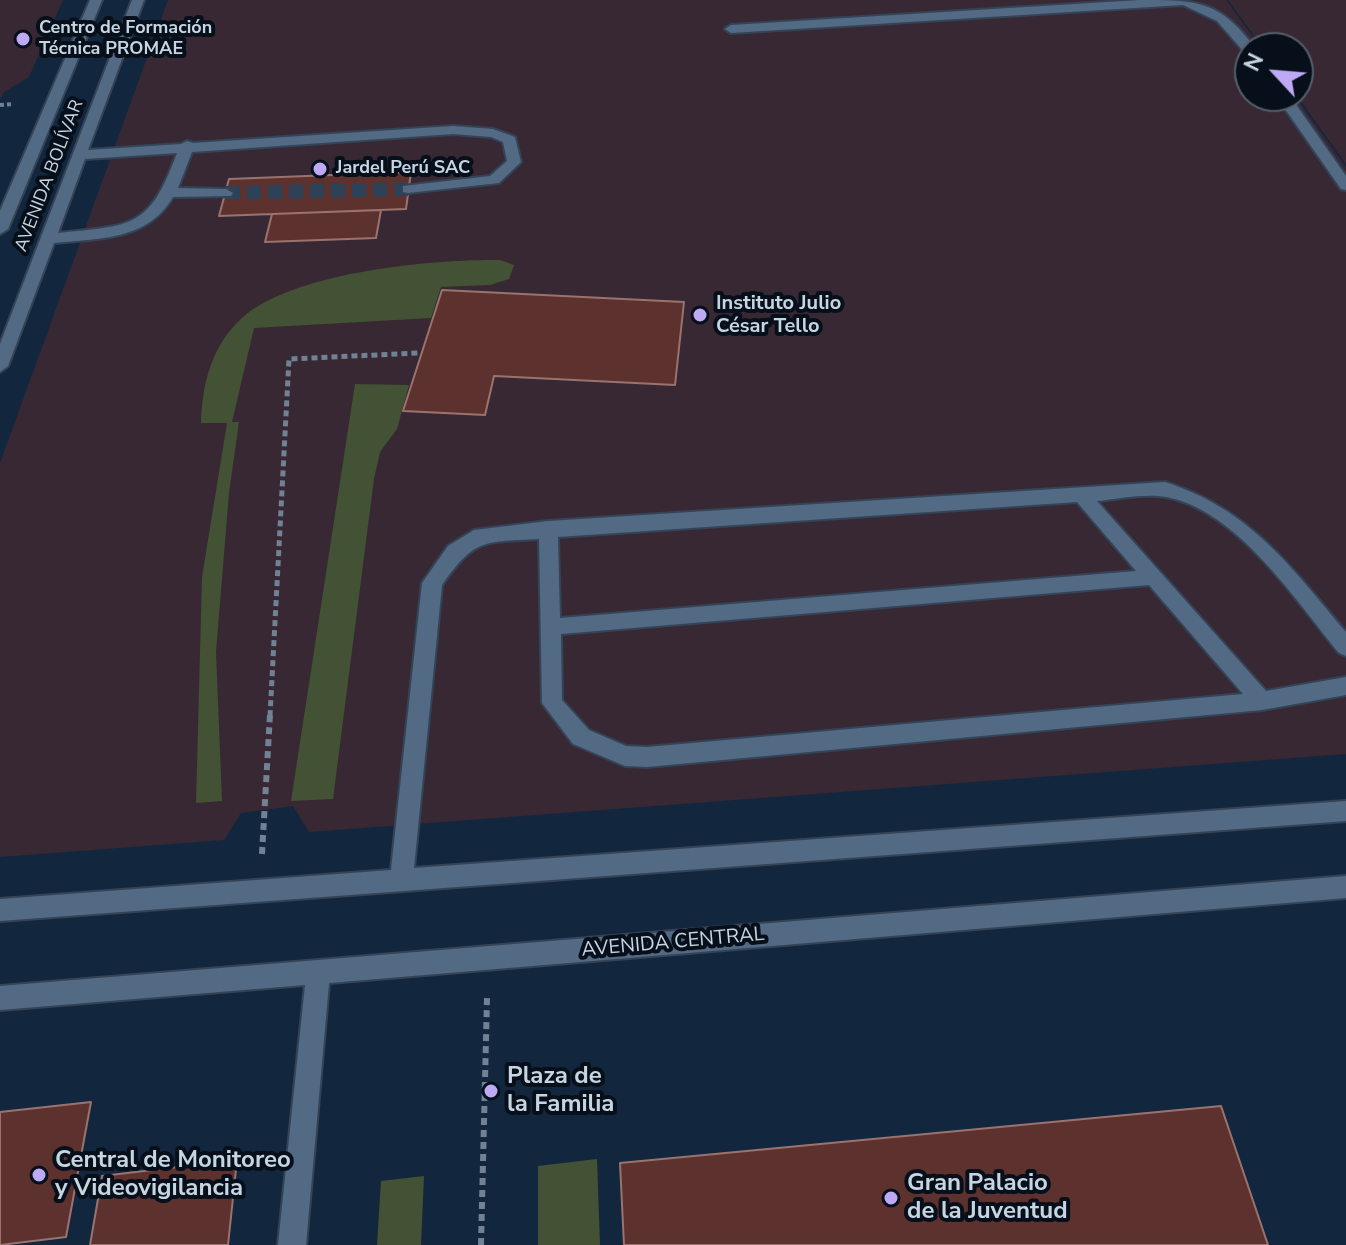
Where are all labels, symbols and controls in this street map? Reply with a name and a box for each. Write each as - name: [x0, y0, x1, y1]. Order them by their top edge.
- place label: Centro de Formación Técnica PROMAE: [39, 18, 212, 60]
- marker: Centro de Formación Técnica PROMAE: [14, 30, 32, 48]
- north arrow: [1234, 32, 1314, 112]
- text: N: [1237, 48, 1271, 76]
- street label: AVENIDA BOLÍVAR: [11, 97, 89, 255]
- place label: Jardel Perú SAC: [336, 158, 470, 180]
- marker: Jardel Perú SAC: [311, 160, 329, 178]
- place label: Instituto Julio César Tello: [716, 292, 841, 339]
- marker: Instituto Julio César Tello: [691, 306, 709, 324]
- street label: AVENIDA CENTRAL: [580, 923, 766, 963]
- place label: Plaza de la Familia: [507, 1063, 614, 1119]
- marker: Plaza de la Familia: [482, 1082, 500, 1100]
- place label: Central de Monitoreo y Videovigilancia: [55, 1147, 291, 1203]
- marker: Central de Monitoreo y Videovigilancia: [30, 1166, 48, 1184]
- place label: Gran Palacio de la Juventud: [907, 1170, 1068, 1226]
- marker: Gran Palacio de la Juventud: [882, 1189, 900, 1207]

